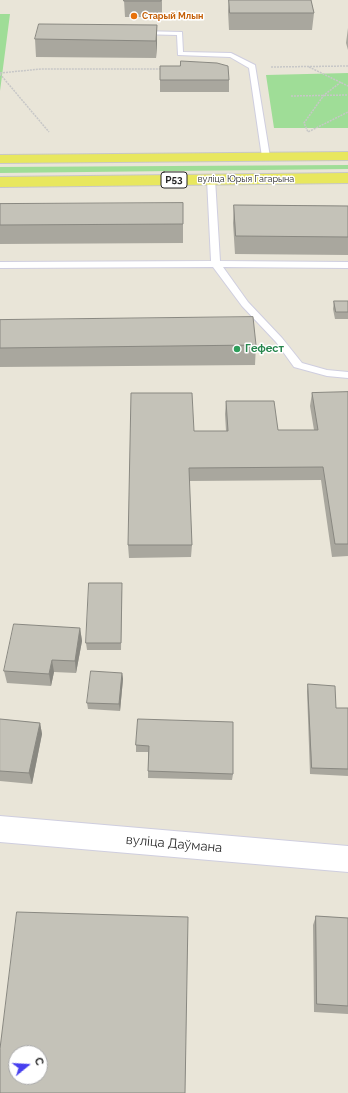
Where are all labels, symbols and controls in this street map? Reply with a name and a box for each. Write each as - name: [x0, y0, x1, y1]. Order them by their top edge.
- marker: Старый Млын: [129, 11, 139, 21]
- place label: Старый Млын: [142, 11, 203, 21]
- road number: Р53: [161, 172, 187, 188]
- street label: вуліца Юрыя Гагарына: [198, 174, 294, 184]
- place label: Гефест: [245, 342, 284, 356]
- marker: Гефест: [232, 344, 242, 354]
- street label: вуліца Даўмана: [125, 832, 223, 856]
- north arrow: [8, 1045, 48, 1085]
- text: С: [32, 1056, 46, 1067]

